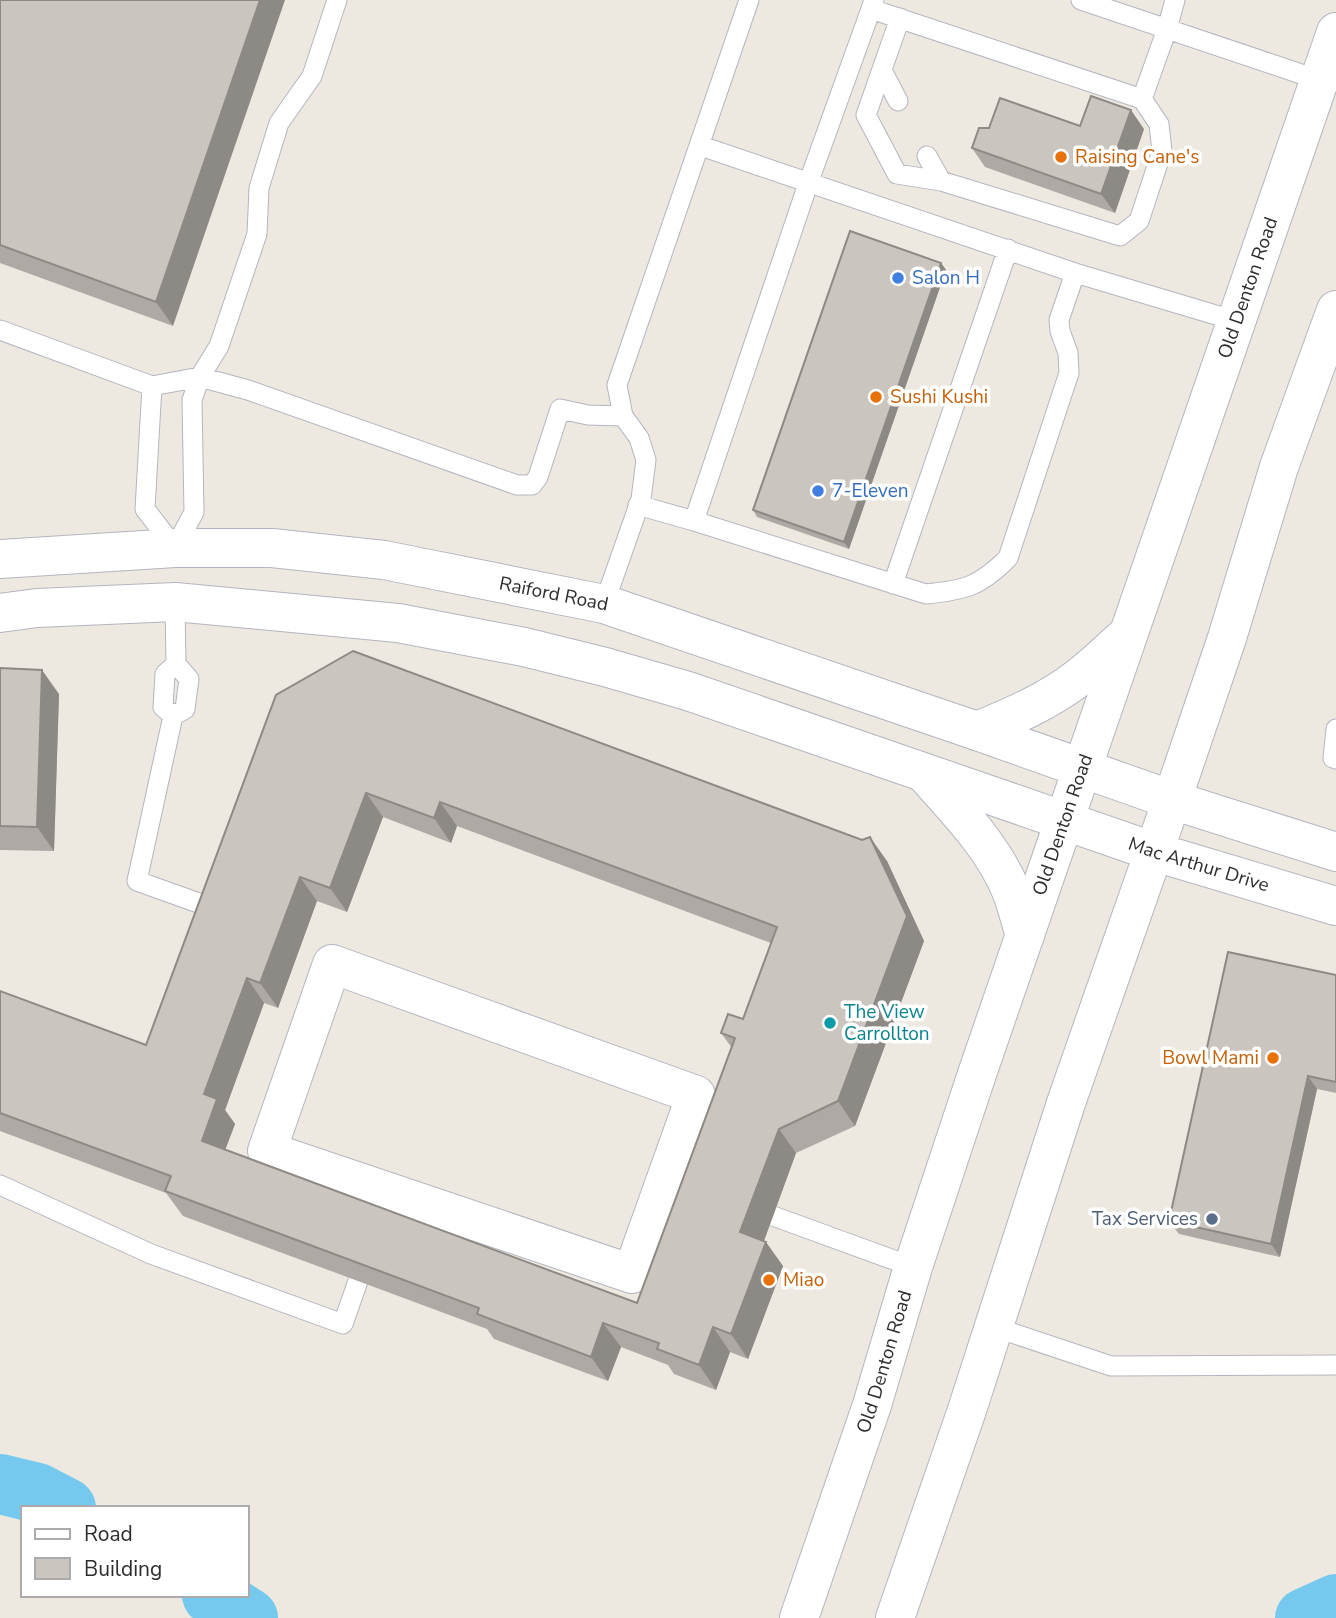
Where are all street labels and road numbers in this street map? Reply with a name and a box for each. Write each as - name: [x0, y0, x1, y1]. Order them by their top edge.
- street label: Old Denton Road: [1211, 214, 1284, 362]
- street label: Raiford Road: [497, 570, 610, 618]
- street label: Old Denton Road: [1026, 751, 1099, 899]
- street label: Mac Arthur Drive: [1125, 831, 1272, 898]
- street label: Old Denton Road: [850, 1287, 918, 1437]

